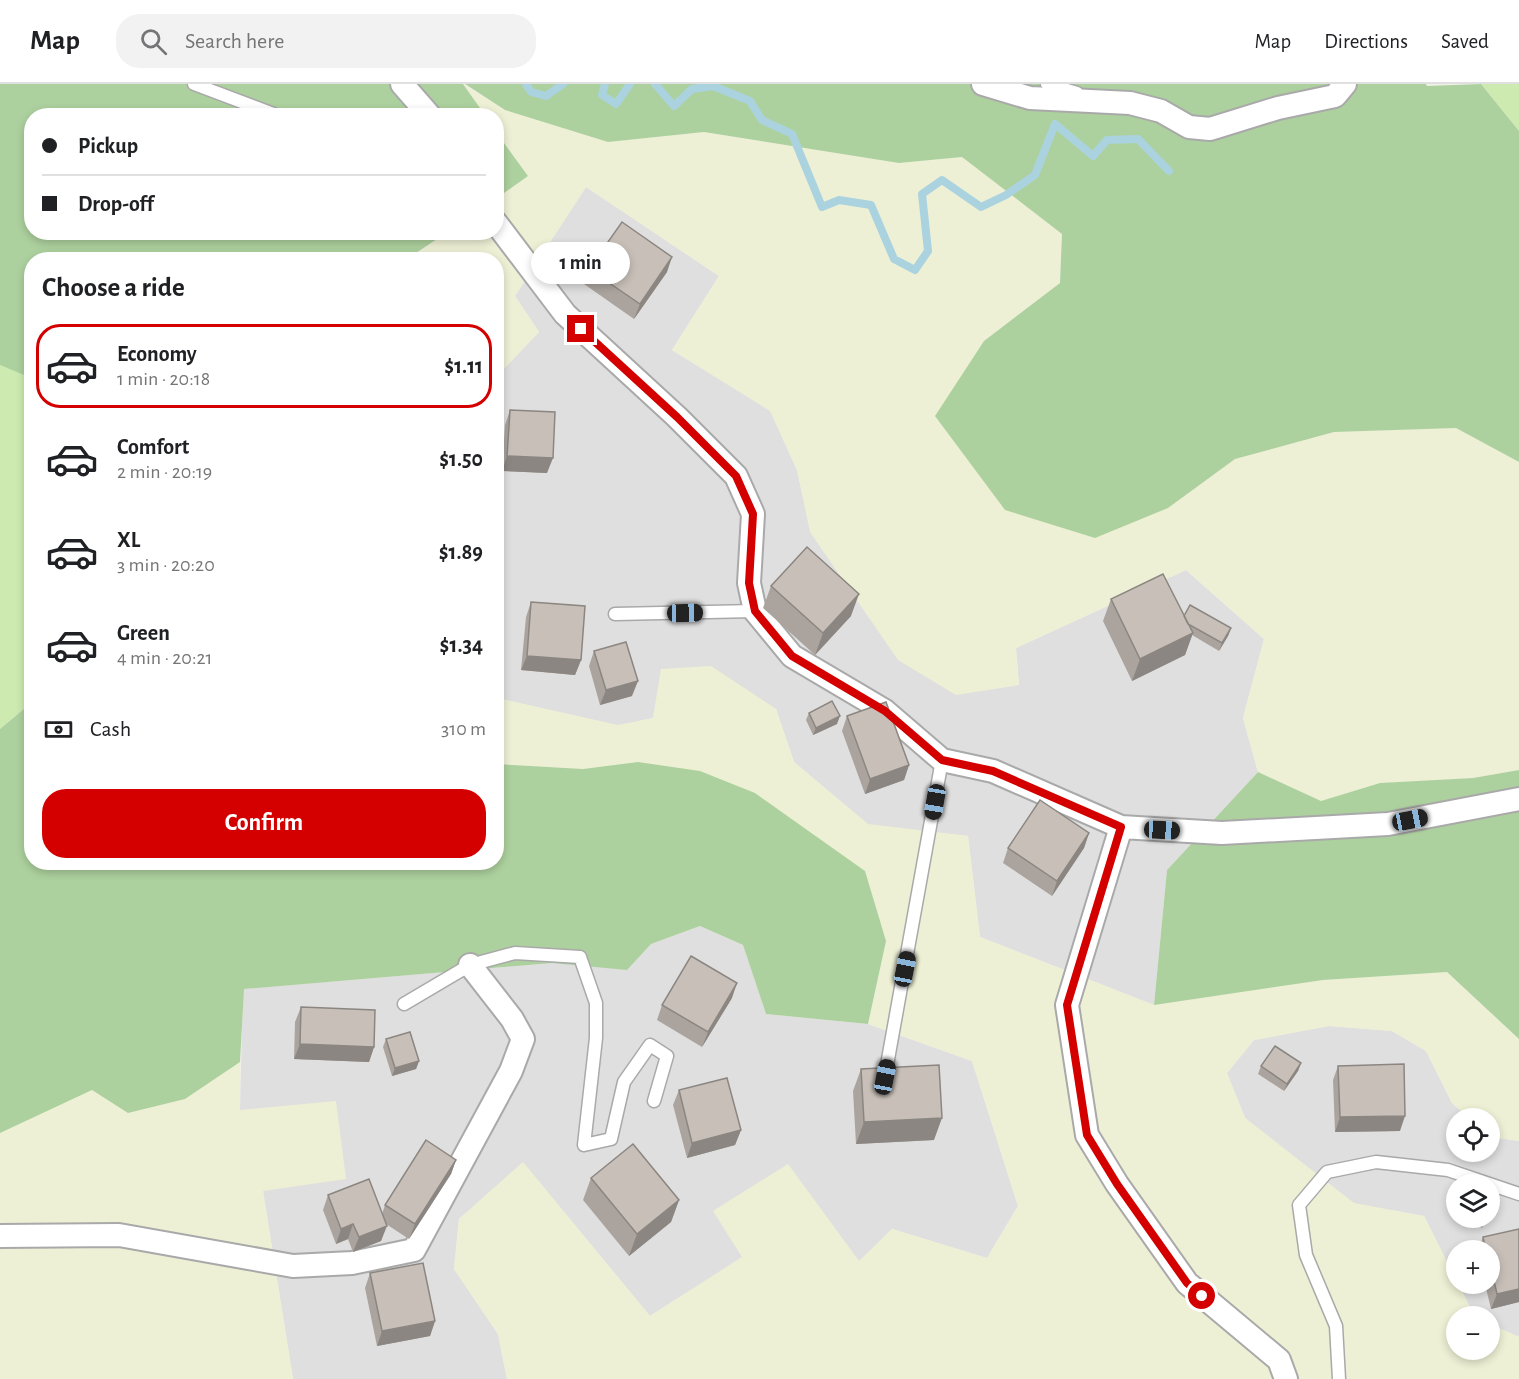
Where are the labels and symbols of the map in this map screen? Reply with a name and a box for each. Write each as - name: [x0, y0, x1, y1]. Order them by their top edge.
- callout: 1 min: [532, 242, 630, 284]
- route end: [567, 315, 594, 342]
- car: [667, 604, 703, 622]
- car: [923, 783, 947, 821]
- car: [1391, 808, 1429, 832]
- car: [1144, 820, 1180, 840]
- car: [893, 950, 917, 988]
- car: [873, 1058, 897, 1096]
- route start: [1188, 1282, 1215, 1309]

